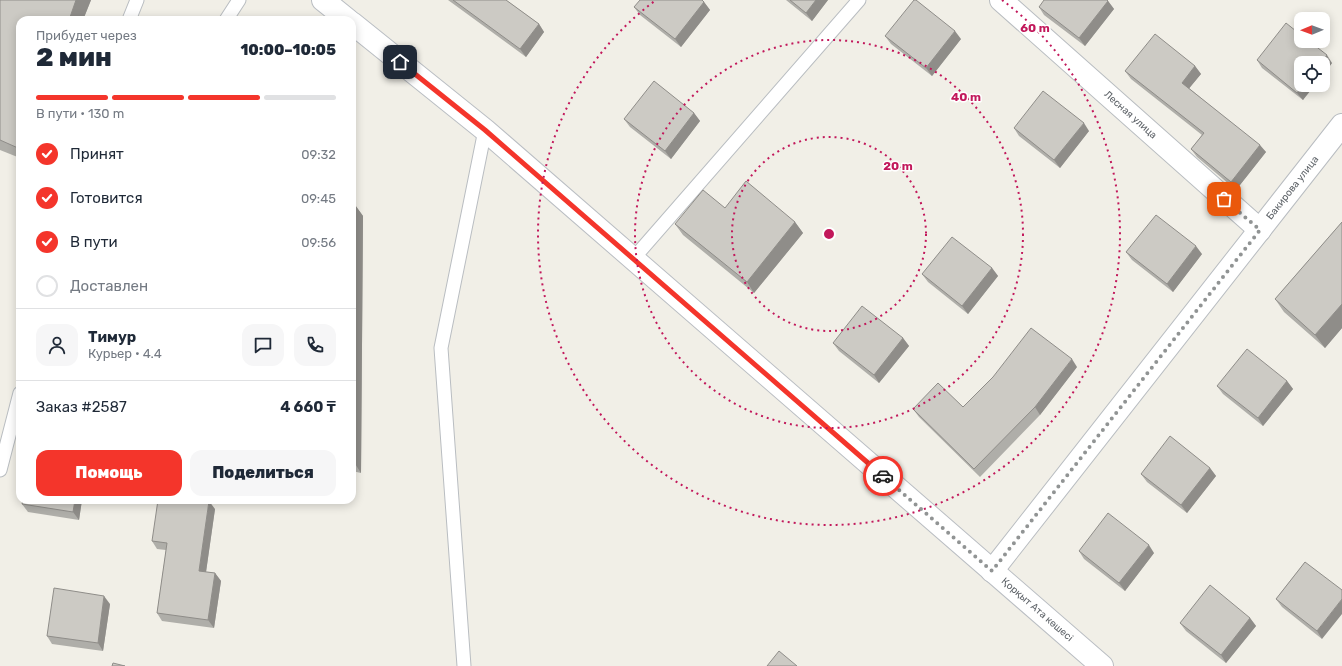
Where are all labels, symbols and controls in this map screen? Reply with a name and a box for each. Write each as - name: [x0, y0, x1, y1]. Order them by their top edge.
- north arrow: [1294, 12, 1330, 48]
- map controls: [1294, 12, 1330, 92]
- text: 60 m: [1020, 21, 1050, 35]
- text: Прибудет через: [36, 28, 137, 43]
- text: 10:00–10:05: [240, 41, 336, 59]
- text: 2 мин: [36, 42, 112, 73]
- pin: [383, 45, 417, 79]
- icon: home: [389, 51, 411, 73]
- button: locate: [1294, 56, 1330, 92]
- street label: Лесная улица: [1101, 88, 1159, 141]
- text: 40 m: [951, 90, 981, 104]
- text: В пути · 130 m: [36, 106, 124, 121]
- icon: check: [36, 143, 58, 165]
- text: Принят: [70, 145, 124, 163]
- text: 09:32: [301, 147, 336, 162]
- street label: Бакирова улица: [1264, 154, 1321, 222]
- text: 20 m: [883, 159, 913, 173]
- pin: [1207, 182, 1241, 216]
- icon: check: [36, 187, 58, 209]
- icon: bag: [1213, 188, 1235, 210]
- text: Готовится: [70, 189, 143, 207]
- text: 09:45: [301, 191, 336, 206]
- centre of rings: [822, 227, 836, 241]
- icon: check: [36, 231, 58, 253]
- text: В пути: [70, 233, 118, 251]
- text: 09:56: [301, 235, 336, 250]
- text: Доставлен: [70, 277, 148, 295]
- button: person: [36, 324, 78, 366]
- button: chat: [242, 324, 284, 366]
- button: phone: [294, 324, 336, 366]
- text: Тимур: [88, 328, 136, 346]
- text: Курьер · 4.4: [88, 346, 162, 361]
- text: Заказ #2587: [36, 398, 127, 416]
- text: 4 660 ₸: [280, 398, 336, 416]
- button: Помощь: [36, 450, 182, 496]
- button: Поделиться: [190, 450, 336, 496]
- courier: [863, 456, 903, 496]
- icon: car: [872, 465, 894, 487]
- street label: Қорқыт Ата көшесі: [999, 575, 1075, 644]

